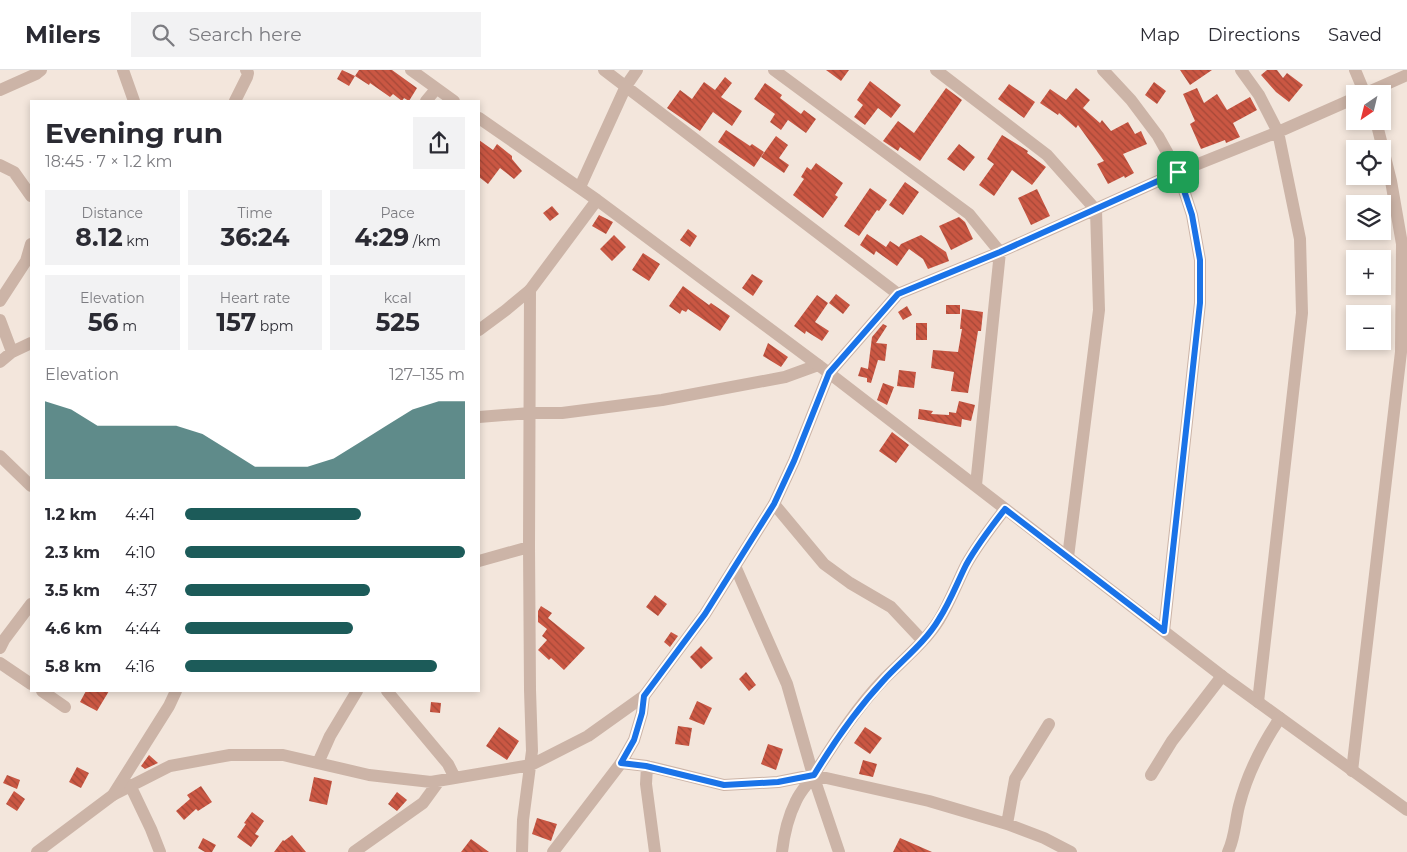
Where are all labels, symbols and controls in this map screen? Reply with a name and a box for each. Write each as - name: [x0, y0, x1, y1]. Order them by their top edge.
- search box: [131, 12, 481, 57]
- text: Milers: [25, 20, 101, 49]
- icon: search: [149, 21, 177, 49]
- text: Search here: [189, 23, 302, 46]
- text: Map: [1140, 24, 1180, 46]
- text: Directions: [1208, 24, 1300, 46]
- text: Saved: [1328, 24, 1382, 46]
- north arrow: [1346, 85, 1391, 130]
- map controls: [1346, 85, 1391, 350]
- text: Evening run: [45, 116, 223, 150]
- button: share: [413, 117, 465, 169]
- button: locate: [1346, 140, 1391, 185]
- pin: [1157, 151, 1199, 193]
- text: 18:45 · 7 × 1.2 km: [45, 152, 172, 171]
- icon: arrive: [1164, 158, 1192, 186]
- button: layers: [1346, 195, 1391, 240]
- text: Distance: [82, 204, 143, 222]
- text: Time: [237, 204, 273, 222]
- text: Pace: [381, 204, 415, 222]
- text: 8.12: [75, 222, 123, 252]
- text: 36:24: [220, 222, 289, 252]
- text: 4:29: [355, 222, 409, 252]
- text: km: [123, 232, 149, 250]
- text: /km: [409, 232, 441, 250]
- button: +: [1346, 250, 1391, 295]
- text: Elevation: [80, 289, 145, 307]
- text: Heart rate: [220, 289, 290, 307]
- text: kcal: [384, 289, 412, 307]
- button: −: [1346, 305, 1391, 350]
- text: 56: [88, 307, 118, 337]
- text: 157: [216, 307, 256, 337]
- text: 525: [375, 307, 420, 337]
- text: m: [118, 317, 137, 335]
- text: bpm: [256, 317, 294, 335]
- text: Elevation: [45, 365, 119, 384]
- text: 127–135 m: [389, 365, 465, 384]
- text: 1.2 km: [45, 505, 97, 524]
- text: 4:41: [125, 505, 155, 524]
- text: 2.3 km: [45, 543, 100, 562]
- text: 4:10: [125, 543, 155, 562]
- text: 3.5 km: [45, 581, 100, 600]
- text: 4:37: [125, 581, 157, 600]
- text: 4.6 km: [45, 619, 102, 638]
- text: 4:44: [125, 619, 160, 638]
- text: 5.8 km: [45, 657, 101, 676]
- text: 4:16: [125, 657, 155, 676]

